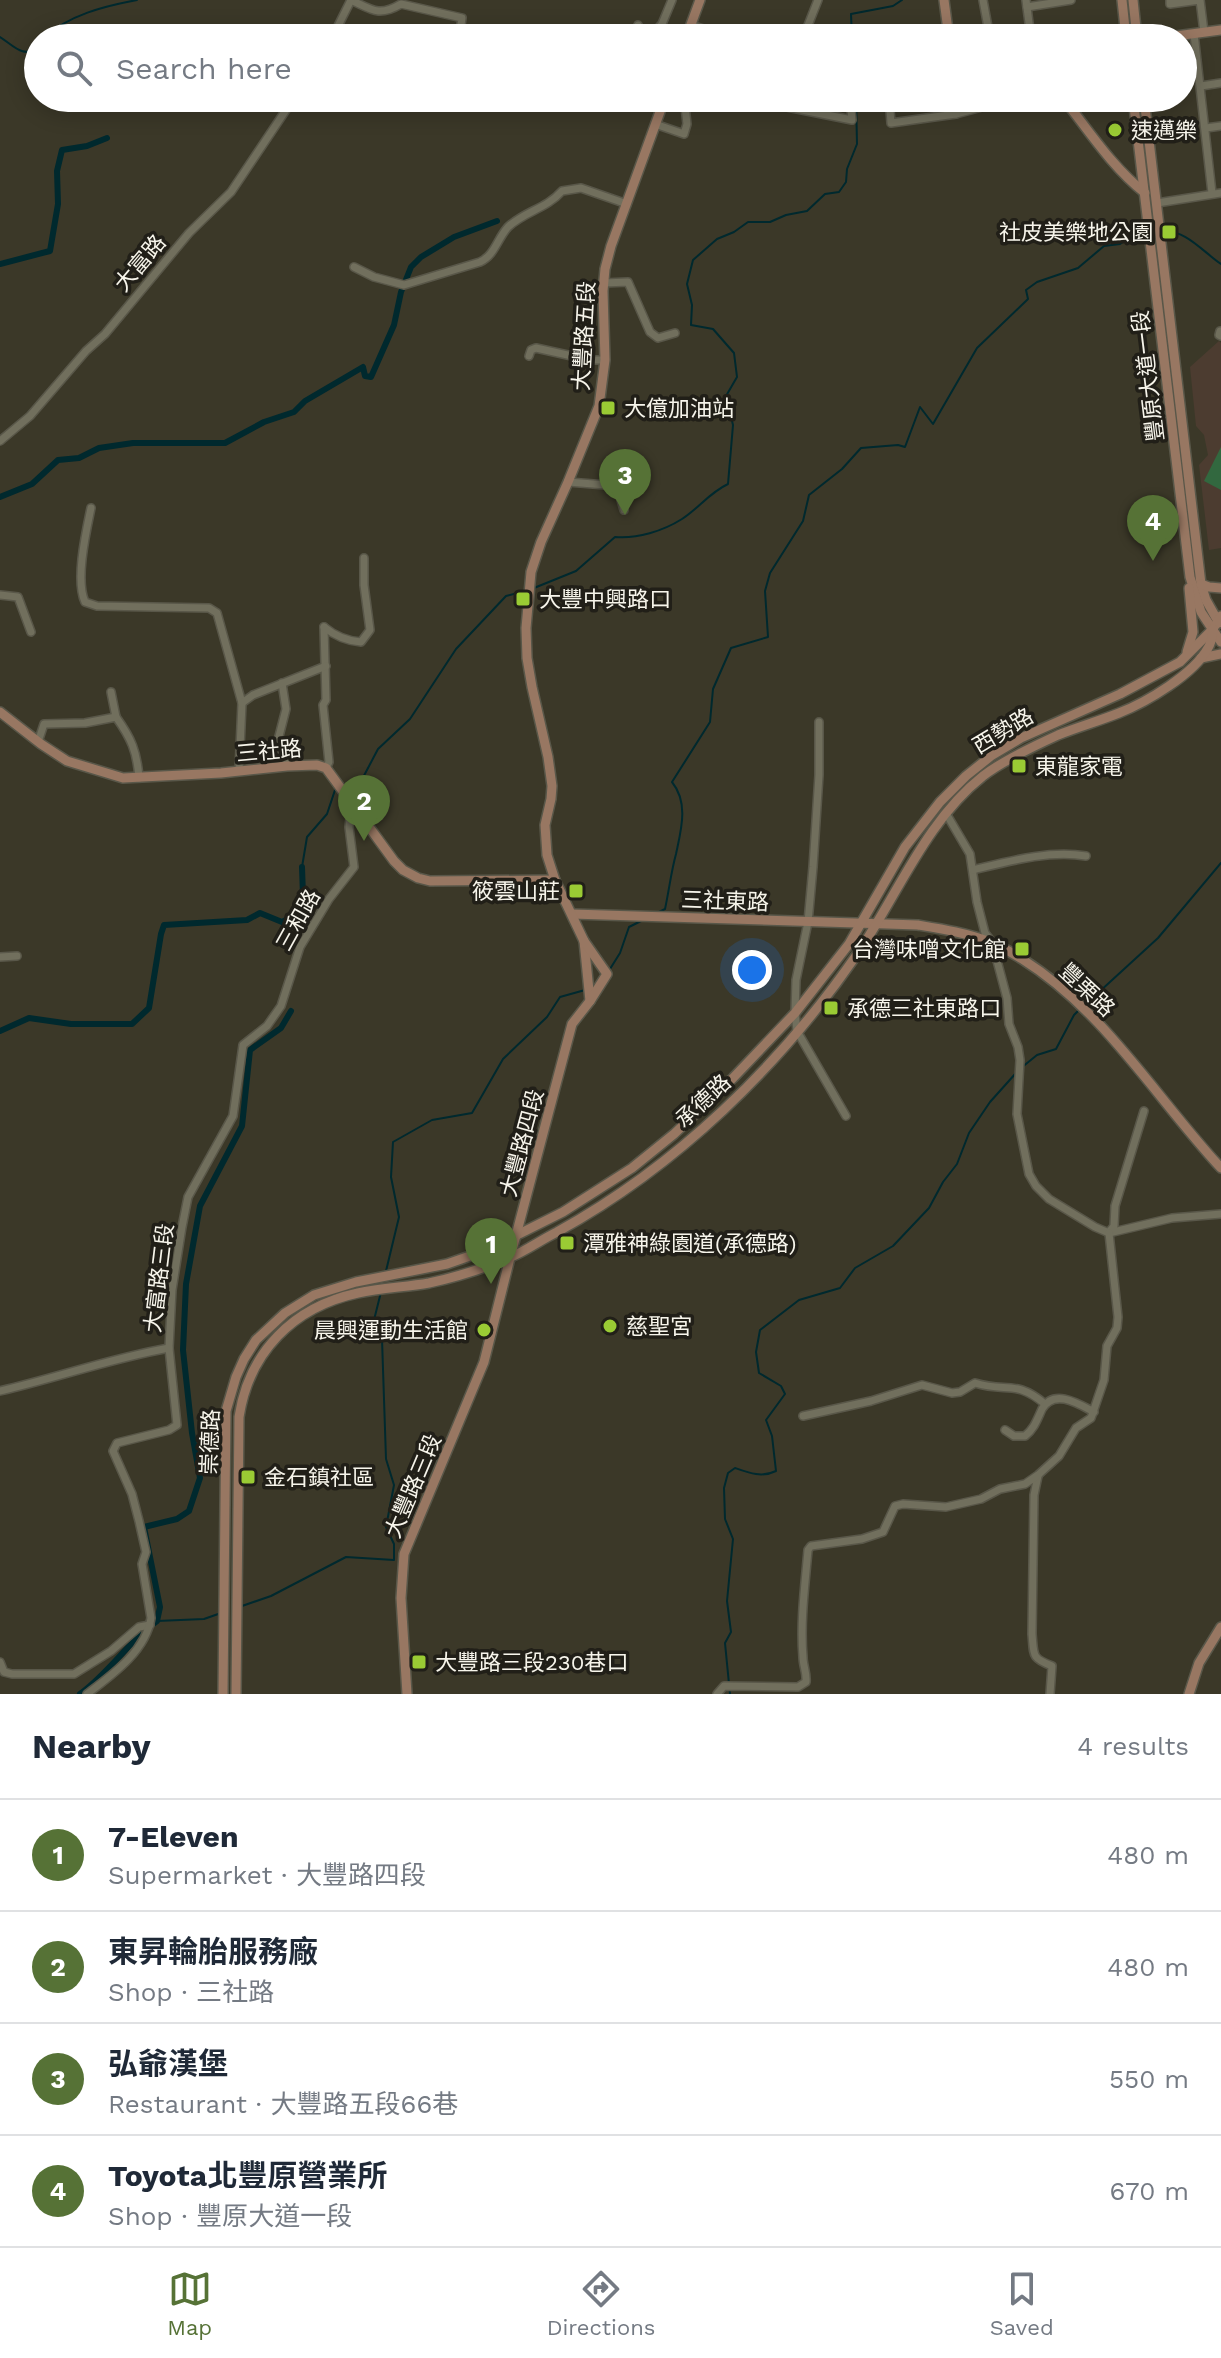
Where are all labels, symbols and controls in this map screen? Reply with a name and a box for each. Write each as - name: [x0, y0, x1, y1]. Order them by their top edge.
- search box: [24, 24, 1197, 112]
- icon: search: [52, 46, 96, 90]
- text: Search here: [116, 51, 292, 86]
- place label: 速邁樂: [1131, 118, 1197, 143]
- marker: 速邁樂: [1106, 121, 1124, 139]
- place label: 社皮美樂地公園: [999, 220, 1153, 245]
- marker: 社皮美樂地公園: [1160, 223, 1178, 241]
- street label: 大富路: [109, 230, 171, 296]
- street label: 大豐路五段: [569, 280, 599, 392]
- street label: 豐原大道一段: [1128, 309, 1168, 443]
- place label: 大億加油站: [624, 396, 734, 421]
- marker: 大億加油站: [599, 399, 617, 417]
- pin: 3: [599, 449, 651, 515]
- pin: 4: [1127, 495, 1179, 561]
- place label: 大豐中興路口: [539, 587, 671, 612]
- marker: 大豐中興路口: [514, 590, 532, 608]
- street label: 西勢路: [968, 703, 1038, 759]
- street label: 三社路: [235, 736, 303, 766]
- place label: 東龍家電: [1035, 754, 1123, 779]
- marker: 東龍家電: [1010, 757, 1028, 775]
- pin: 2: [338, 775, 390, 841]
- place label: 筱雲山莊: [472, 879, 560, 904]
- marker: 筱雲山莊: [567, 882, 585, 900]
- street label: 三和路: [271, 885, 325, 955]
- street label: 三社東路: [681, 887, 769, 915]
- place label: 台灣味噌文化館: [852, 937, 1006, 962]
- marker: 台灣味噌文化館: [1013, 940, 1031, 958]
- your location: [732, 950, 772, 990]
- street label: 豐栗路: [1054, 958, 1120, 1022]
- place label: 承德三社東路口: [847, 996, 1001, 1021]
- marker: 承德三社東路口: [822, 999, 840, 1017]
- street label: 承德路: [670, 1069, 736, 1133]
- street label: 大豐路四段: [496, 1087, 548, 1199]
- pin: 1: [465, 1218, 517, 1284]
- street label: 大富路三段: [140, 1222, 178, 1334]
- place label: 潭雅神綠園道(承德路): [583, 1231, 796, 1256]
- marker: 潭雅神綠園道(承德路): [558, 1234, 576, 1252]
- place label: 慈聖宮: [626, 1314, 692, 1339]
- marker: 慈聖宮: [601, 1317, 619, 1335]
- place label: 晨興運動生活館: [314, 1318, 468, 1343]
- marker: 晨興運動生活館: [475, 1321, 493, 1339]
- street label: 崇德路: [196, 1409, 224, 1475]
- street label: 大豐路三段: [380, 1430, 446, 1542]
- place label: 金石鎮社區: [264, 1465, 374, 1490]
- marker: 金石鎮社區: [239, 1468, 257, 1486]
- place label: 大豐路三段230巷口: [435, 1650, 628, 1675]
- marker: 大豐路三段230巷口: [410, 1653, 428, 1671]
- text: Nearby: [32, 1726, 151, 1766]
- text: 4 results: [1077, 1731, 1189, 1761]
- text: 7-Eleven: [108, 1819, 239, 1854]
- text: 1: [52, 1840, 64, 1870]
- text: 480 m: [1107, 1840, 1189, 1870]
- text: Supermarket · 大豐路四段: [108, 1860, 426, 1890]
- text: 東昇輪胎服務廠: [108, 1934, 318, 1969]
- text: 2: [50, 1952, 66, 1982]
- text: 480 m: [1107, 1952, 1189, 1982]
- text: Shop · 三社路: [108, 1977, 274, 2007]
- text: 弘爺漢堡: [108, 2046, 228, 2081]
- text: 3: [50, 2064, 66, 2094]
- text: 550 m: [1109, 2064, 1189, 2094]
- text: Restaurant · 大豐路五段66巷: [108, 2089, 458, 2119]
- text: Toyota北豐原營業所: [108, 2158, 387, 2193]
- text: 4: [50, 2176, 66, 2206]
- text: 670 m: [1110, 2176, 1189, 2206]
- text: Shop · 豐原大道一段: [108, 2201, 352, 2231]
- tab: Map: [167, 2267, 212, 2340]
- tab: Directions: [547, 2267, 655, 2340]
- tab: Saved: [990, 2267, 1054, 2340]

